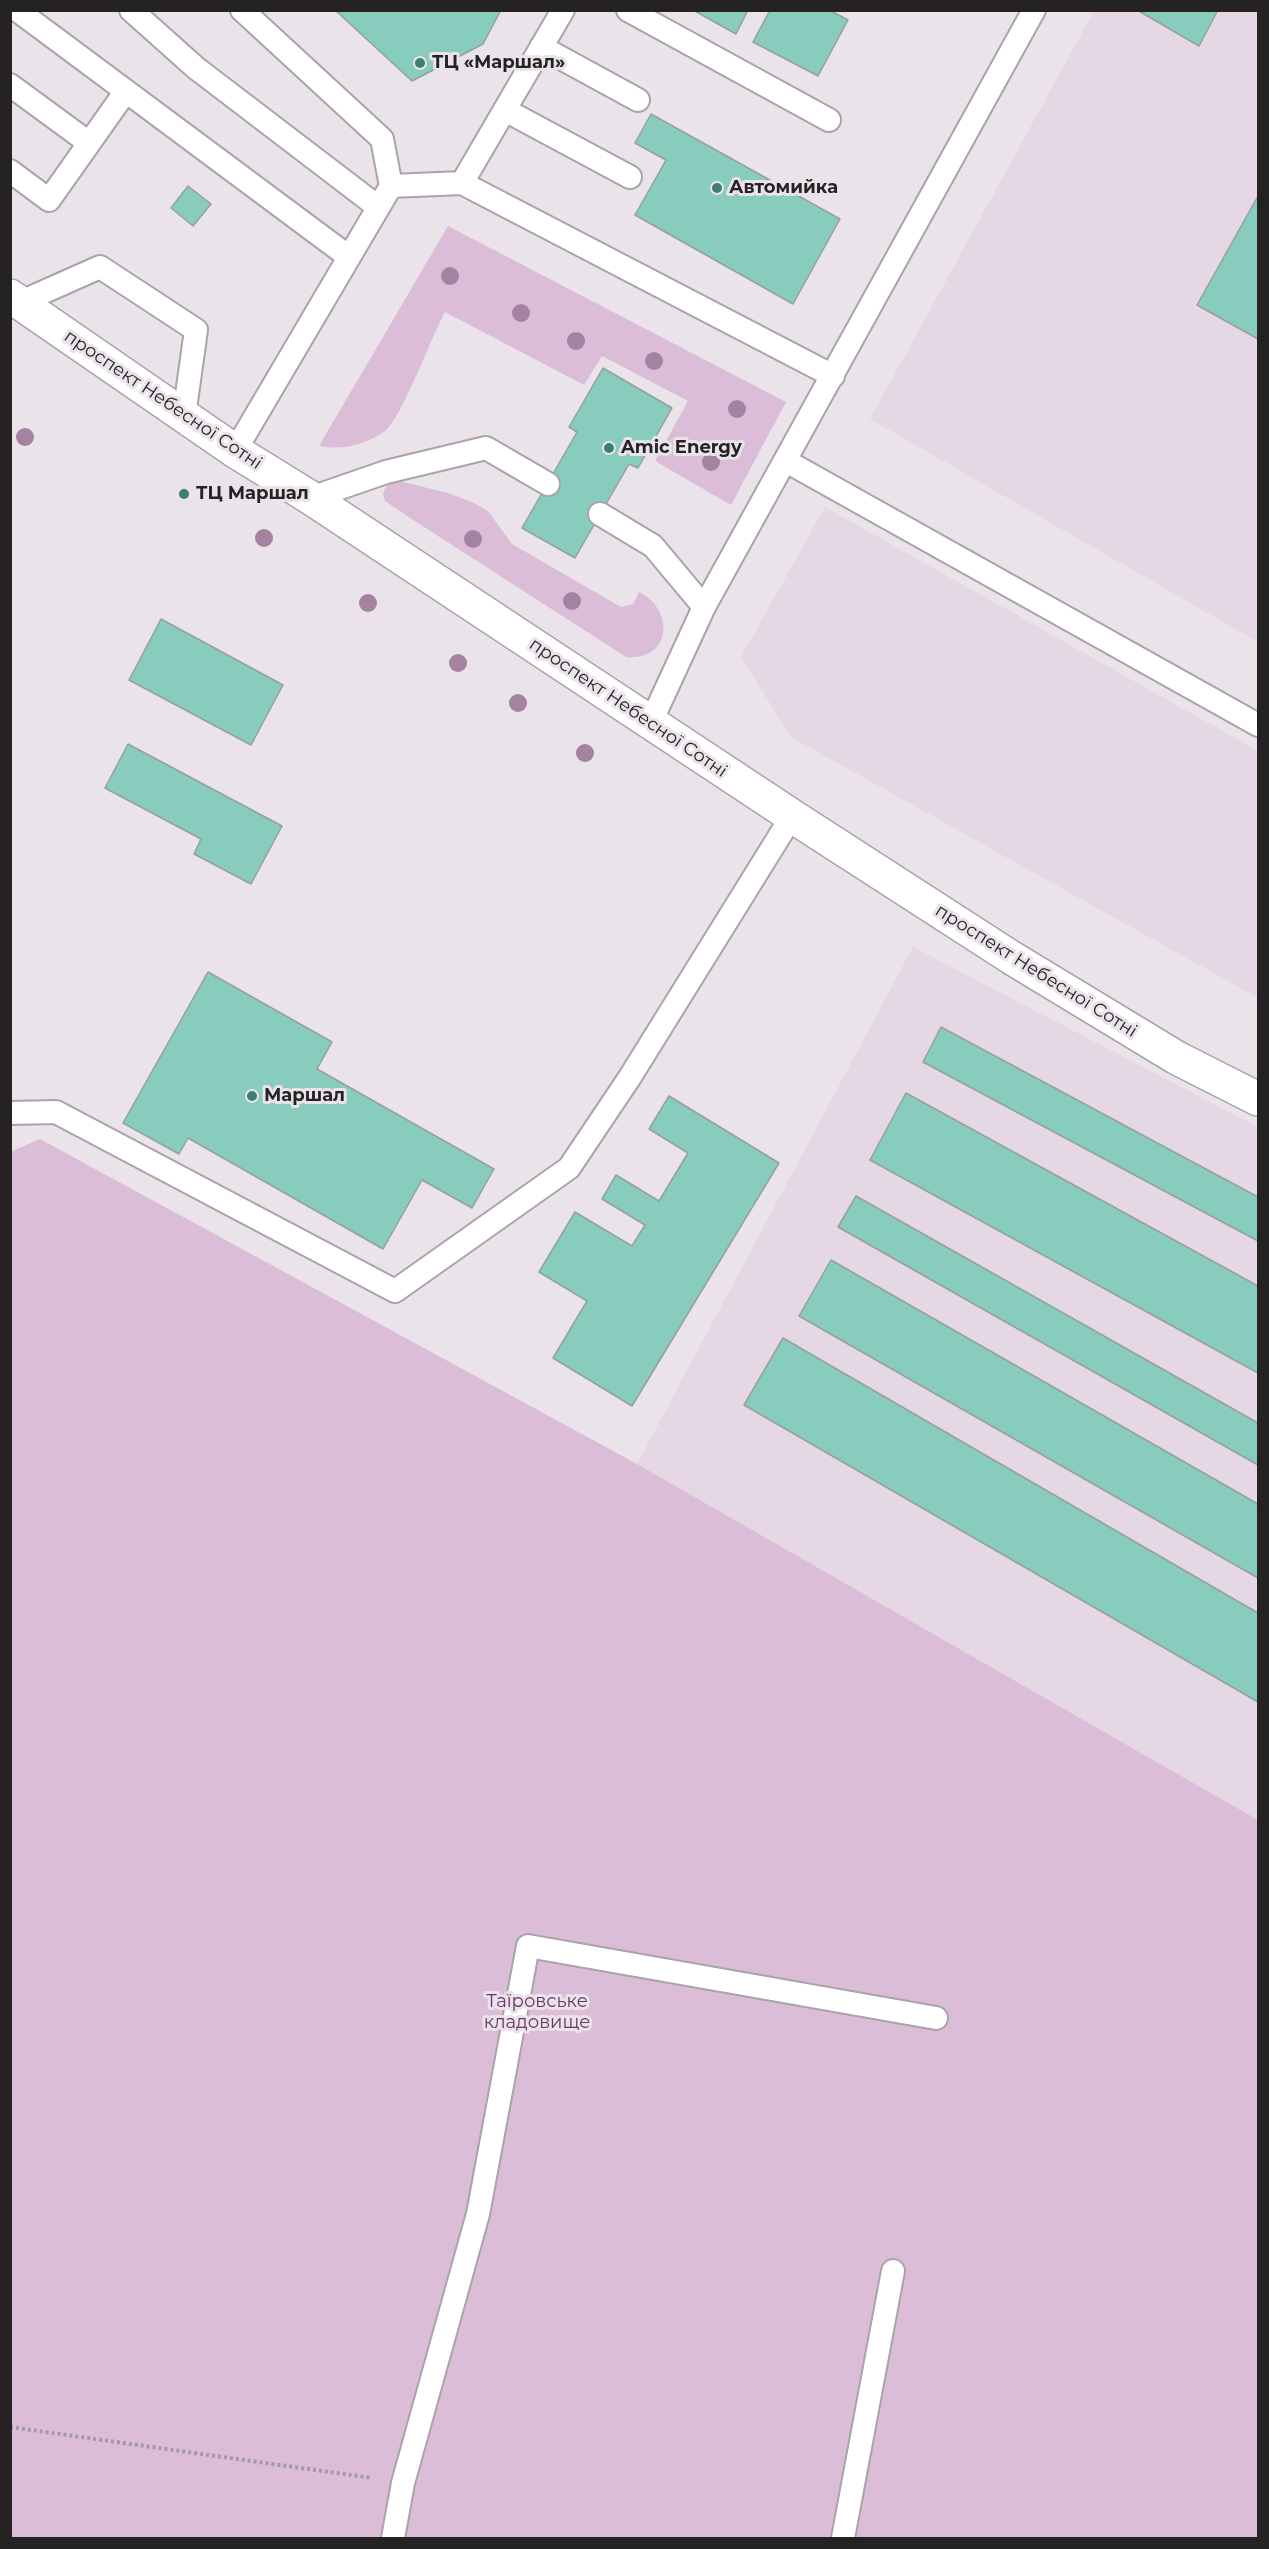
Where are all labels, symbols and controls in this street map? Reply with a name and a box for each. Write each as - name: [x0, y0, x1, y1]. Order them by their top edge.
- place label: ТЦ «Маршал»: [432, 52, 565, 74]
- marker: ТЦ «Маршал»: [413, 56, 427, 70]
- place label: Автомийка: [729, 177, 838, 199]
- marker: Автомийка: [710, 181, 724, 195]
- street label: проспект Небесної Сотні: [60, 326, 266, 474]
- place label: Amic Energy: [621, 437, 742, 459]
- marker: Amic Energy: [602, 441, 616, 455]
- place label: ТЦ Маршал: [196, 483, 309, 505]
- marker: ТЦ Маршал: [177, 487, 191, 501]
- street label: проспект Небесної Сотні: [525, 634, 731, 782]
- street label: проспект Небесної Сотні: [931, 900, 1141, 1042]
- place label: Маршал: [264, 1085, 345, 1107]
- marker: Маршал: [245, 1089, 259, 1103]
- park label: Таїровське кладовище: [484, 1991, 590, 2034]

